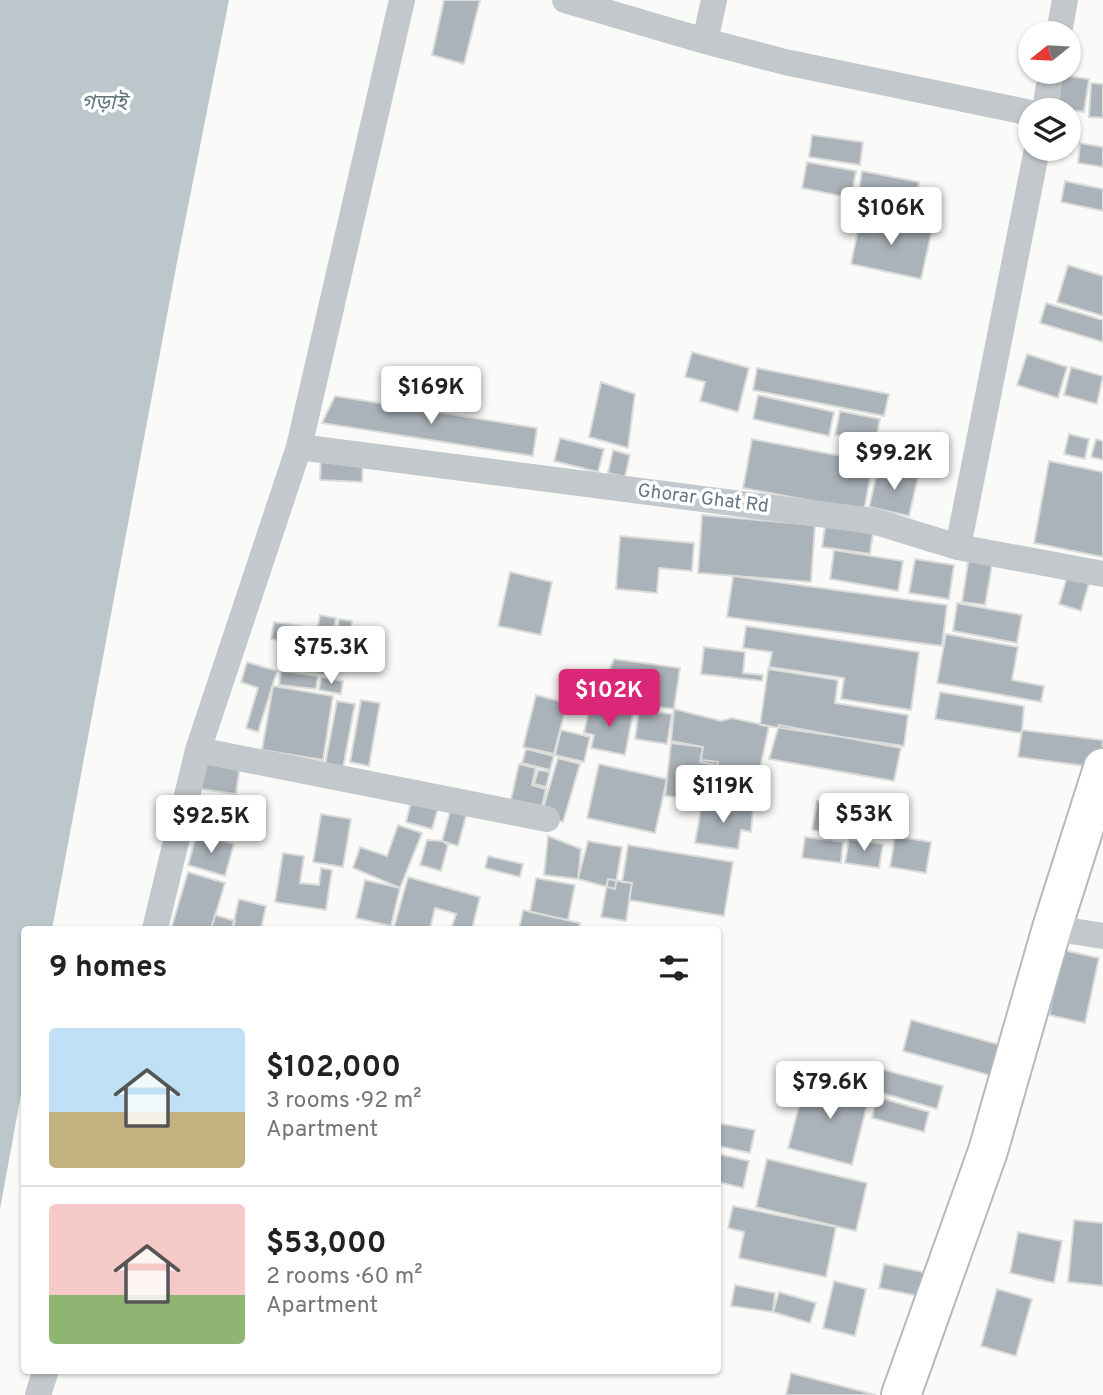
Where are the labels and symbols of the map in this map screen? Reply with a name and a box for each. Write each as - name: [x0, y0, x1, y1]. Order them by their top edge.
- north arrow: [1018, 21, 1082, 84]
- water label: গড়াই: [81, 89, 130, 117]
- pin: $106K: [842, 188, 940, 247]
- pin: $169K: [382, 366, 480, 426]
- pin: $99.2K: [837, 433, 951, 492]
- street label: Ghorar Ghat Rd: [636, 479, 770, 519]
- pin: $75.3K: [274, 626, 388, 686]
- pin: $102K: [560, 670, 658, 729]
- pin: $119K: [674, 766, 772, 825]
- pin: $53K: [823, 794, 905, 853]
- pin: $92.5K: [154, 796, 268, 855]
- pin: $79.6K: [773, 1062, 887, 1121]

